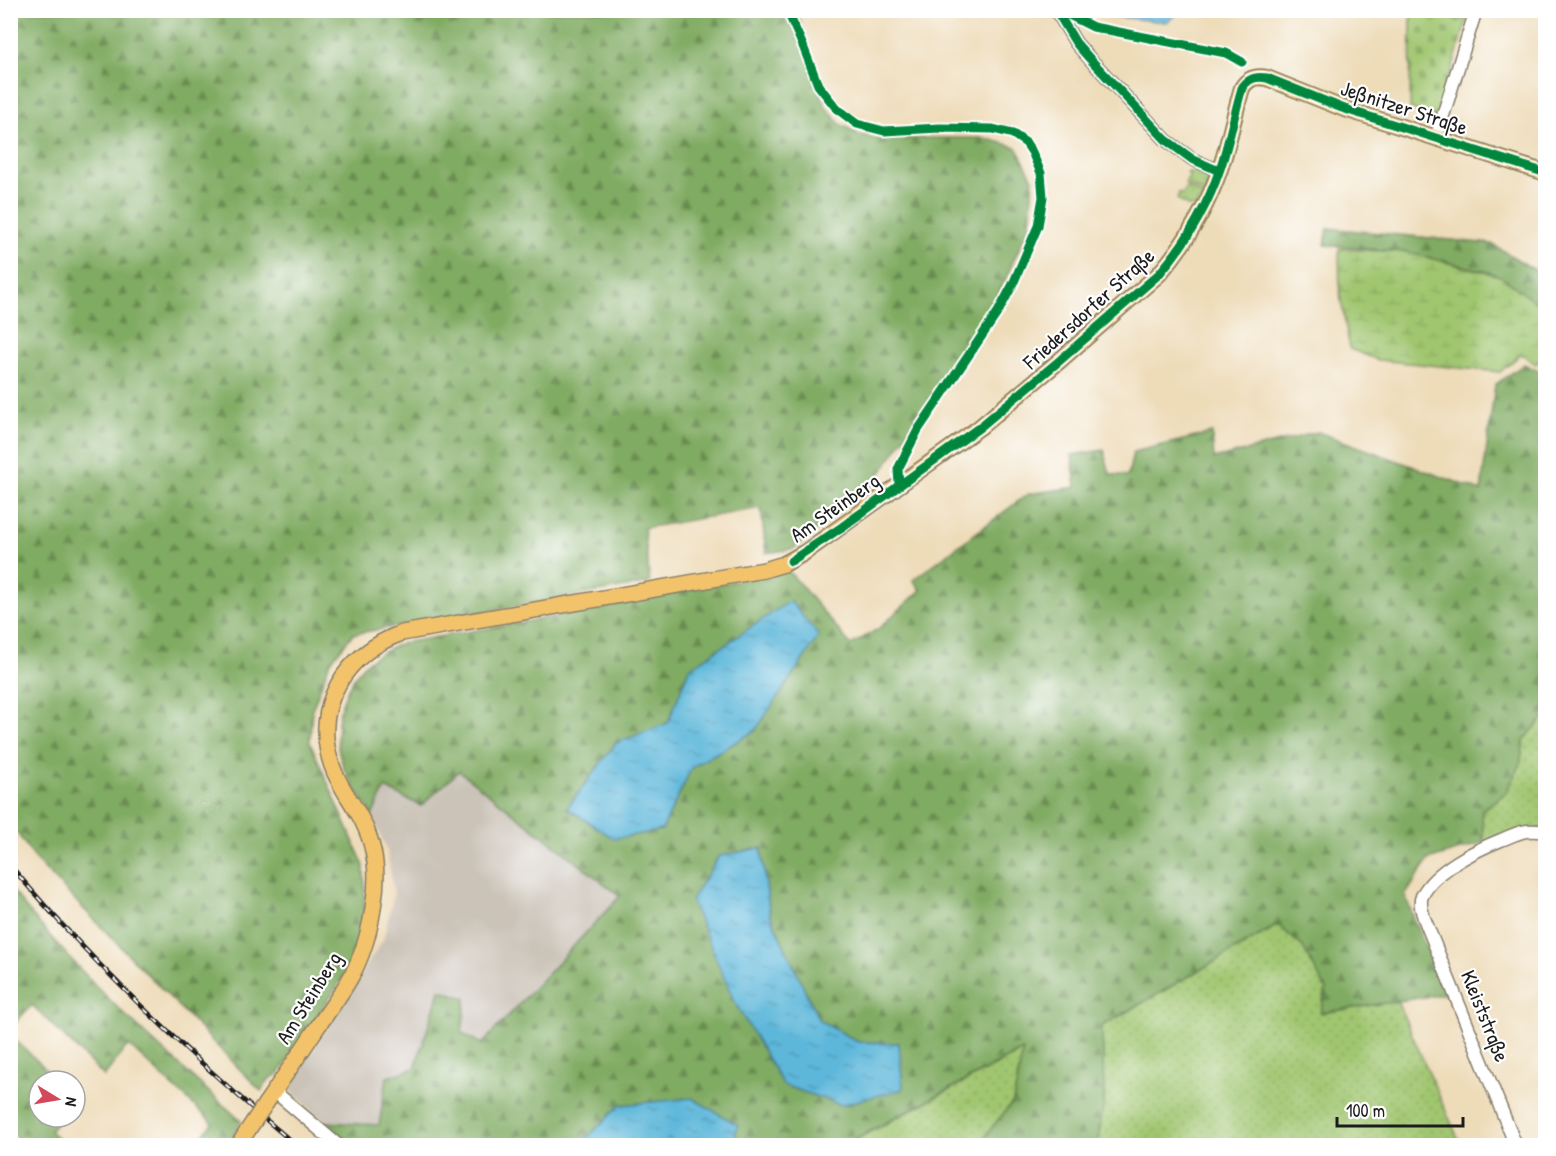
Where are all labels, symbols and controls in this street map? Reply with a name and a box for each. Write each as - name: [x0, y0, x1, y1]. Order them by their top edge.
- street label: Jeßnitzer Straße: [1337, 73, 1471, 142]
- street label: Friedersdorfer Straße: [1016, 242, 1161, 376]
- street label: Am Steinberg: [784, 466, 885, 549]
- street label: Am Steinberg: [269, 946, 348, 1049]
- street label: Kleiststraße: [1454, 966, 1517, 1066]
- north arrow: [27, 1069, 87, 1129]
- scale bar: [1337, 1090, 1463, 1128]
- text: N: [60, 1096, 83, 1109]
- text: 100 m: [1346, 1098, 1385, 1123]

